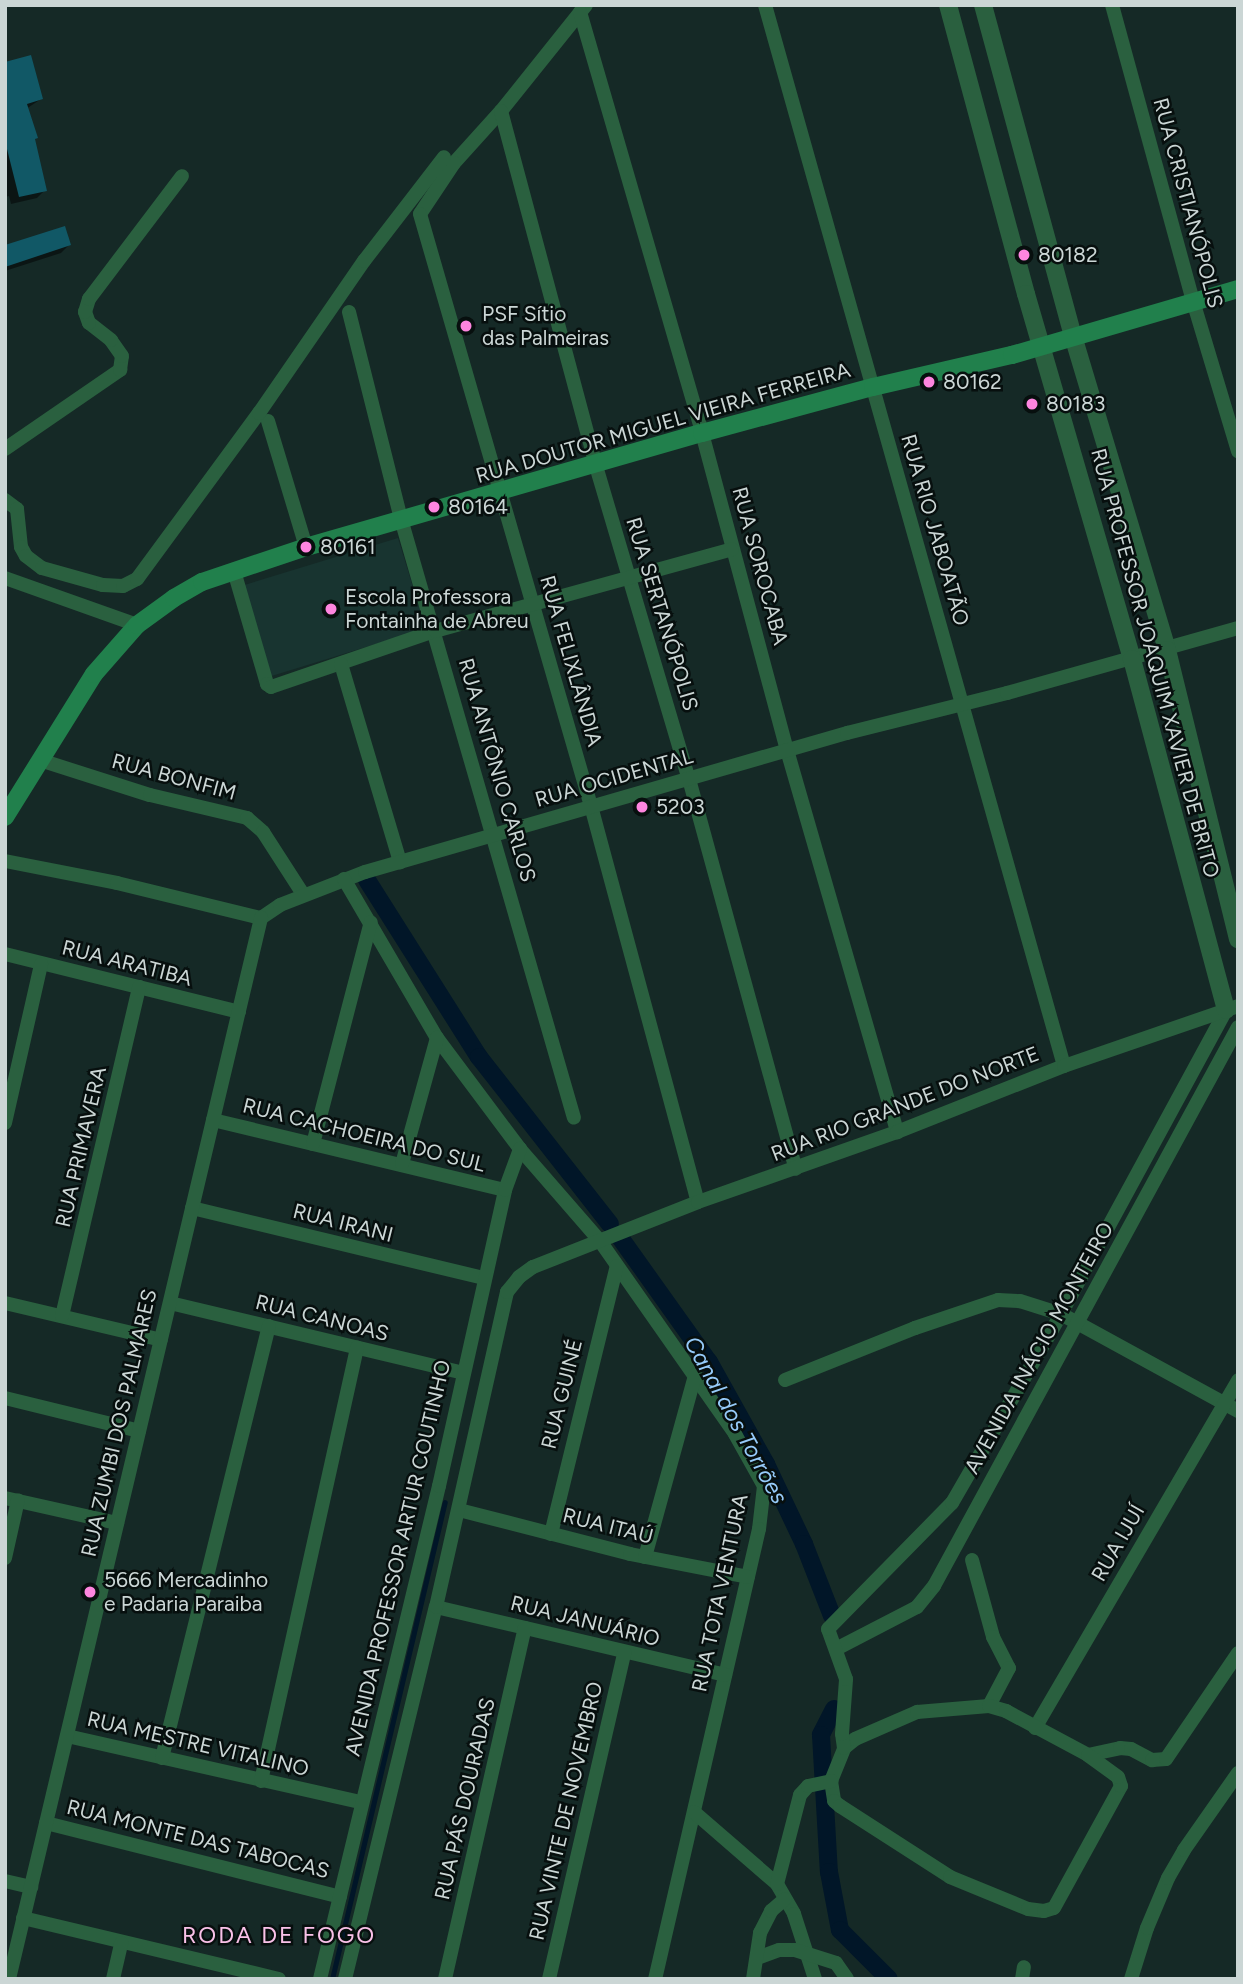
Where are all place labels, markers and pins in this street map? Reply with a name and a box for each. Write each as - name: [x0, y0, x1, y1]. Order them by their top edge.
- place label: 80182: [1038, 242, 1098, 268]
- marker: 80182: [1016, 247, 1032, 263]
- place label: PSF Sítio das Palmeiras: [482, 301, 609, 351]
- marker: PSF Sítio das Palmeiras: [456, 316, 476, 336]
- place label: 80162: [943, 369, 1002, 395]
- marker: 80162: [921, 374, 937, 390]
- place label: 80183: [1046, 391, 1105, 417]
- marker: 80183: [1024, 396, 1040, 412]
- place label: 80164: [448, 494, 508, 520]
- marker: 80164: [426, 499, 442, 515]
- place label: 80161: [320, 534, 376, 560]
- marker: 80161: [298, 539, 314, 555]
- place label: Escola Professora Fontainha de Abreu: [345, 584, 529, 634]
- marker: Escola Professora Fontainha de Abreu: [323, 601, 339, 617]
- place label: 5203: [656, 794, 705, 820]
- marker: 5203: [634, 799, 650, 815]
- place label: 5666 Mercadinho e Padaria Paraiba: [104, 1567, 268, 1617]
- marker: 5666 Mercadinho e Padaria Paraiba: [82, 1584, 98, 1600]

